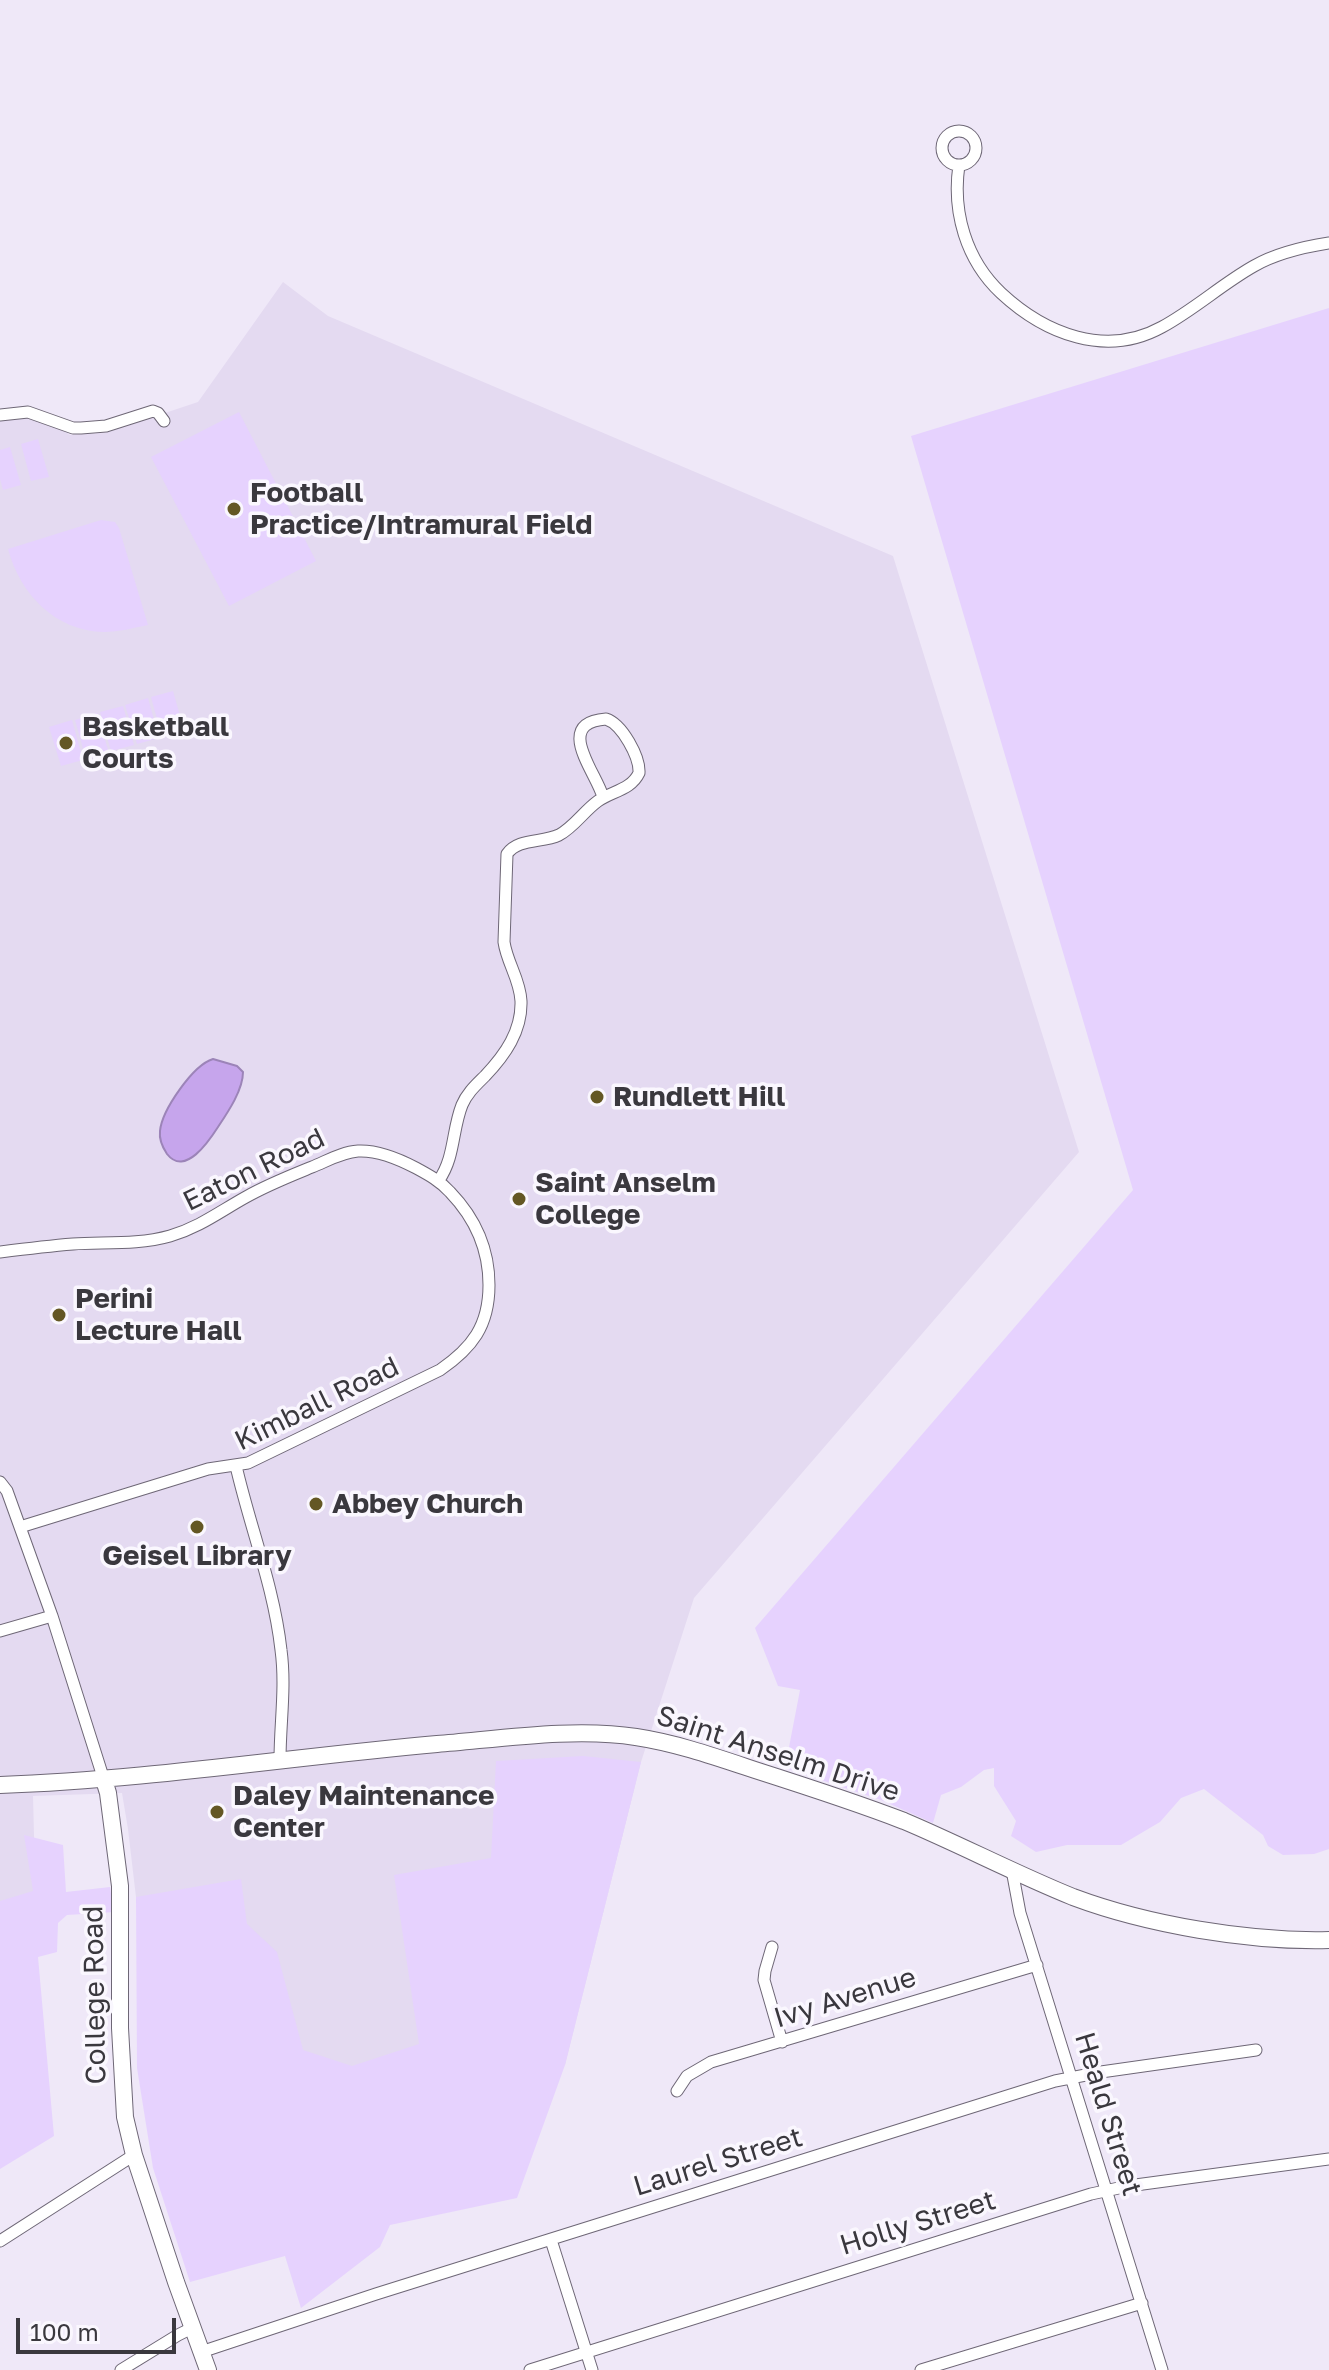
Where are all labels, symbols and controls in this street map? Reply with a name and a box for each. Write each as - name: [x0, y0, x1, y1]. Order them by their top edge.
- place label: Football Practice/Intramural Field: [250, 476, 593, 542]
- marker: Football Practice/Intramural Field: [225, 500, 243, 518]
- place label: Basketball Courts: [82, 710, 229, 776]
- marker: Basketball Courts: [57, 734, 75, 752]
- place label: Rundlett Hill: [613, 1080, 785, 1114]
- marker: Rundlett Hill: [588, 1088, 606, 1106]
- street label: Eaton Road: [178, 1121, 330, 1219]
- place label: Saint Anselm College: [535, 1166, 716, 1232]
- marker: Saint Anselm College: [510, 1190, 528, 1208]
- place label: Perini Lecture Hall: [75, 1282, 242, 1348]
- marker: Perini Lecture Hall: [50, 1306, 68, 1324]
- street label: Kimball Road: [230, 1350, 404, 1458]
- place label: Abbey Church: [332, 1487, 523, 1521]
- marker: Abbey Church: [307, 1495, 325, 1513]
- marker: Geisel Library: [188, 1518, 206, 1536]
- place label: Geisel Library: [102, 1539, 292, 1573]
- street label: Saint Anselm Drive: [652, 1699, 904, 1809]
- place label: Daley Maintenance Center: [233, 1779, 494, 1845]
- marker: Daley Maintenance Center: [208, 1803, 226, 1821]
- street label: College Road: [77, 1905, 113, 2085]
- street label: Ivy Avenue: [770, 1960, 920, 2036]
- street label: Heald Street: [1067, 2028, 1149, 2200]
- street label: Laurel Street: [630, 2120, 806, 2204]
- street label: Holly Street: [836, 2183, 1000, 2263]
- scale bar: [20, 2302, 180, 2352]
- text: 100 m: [30, 2317, 99, 2346]

